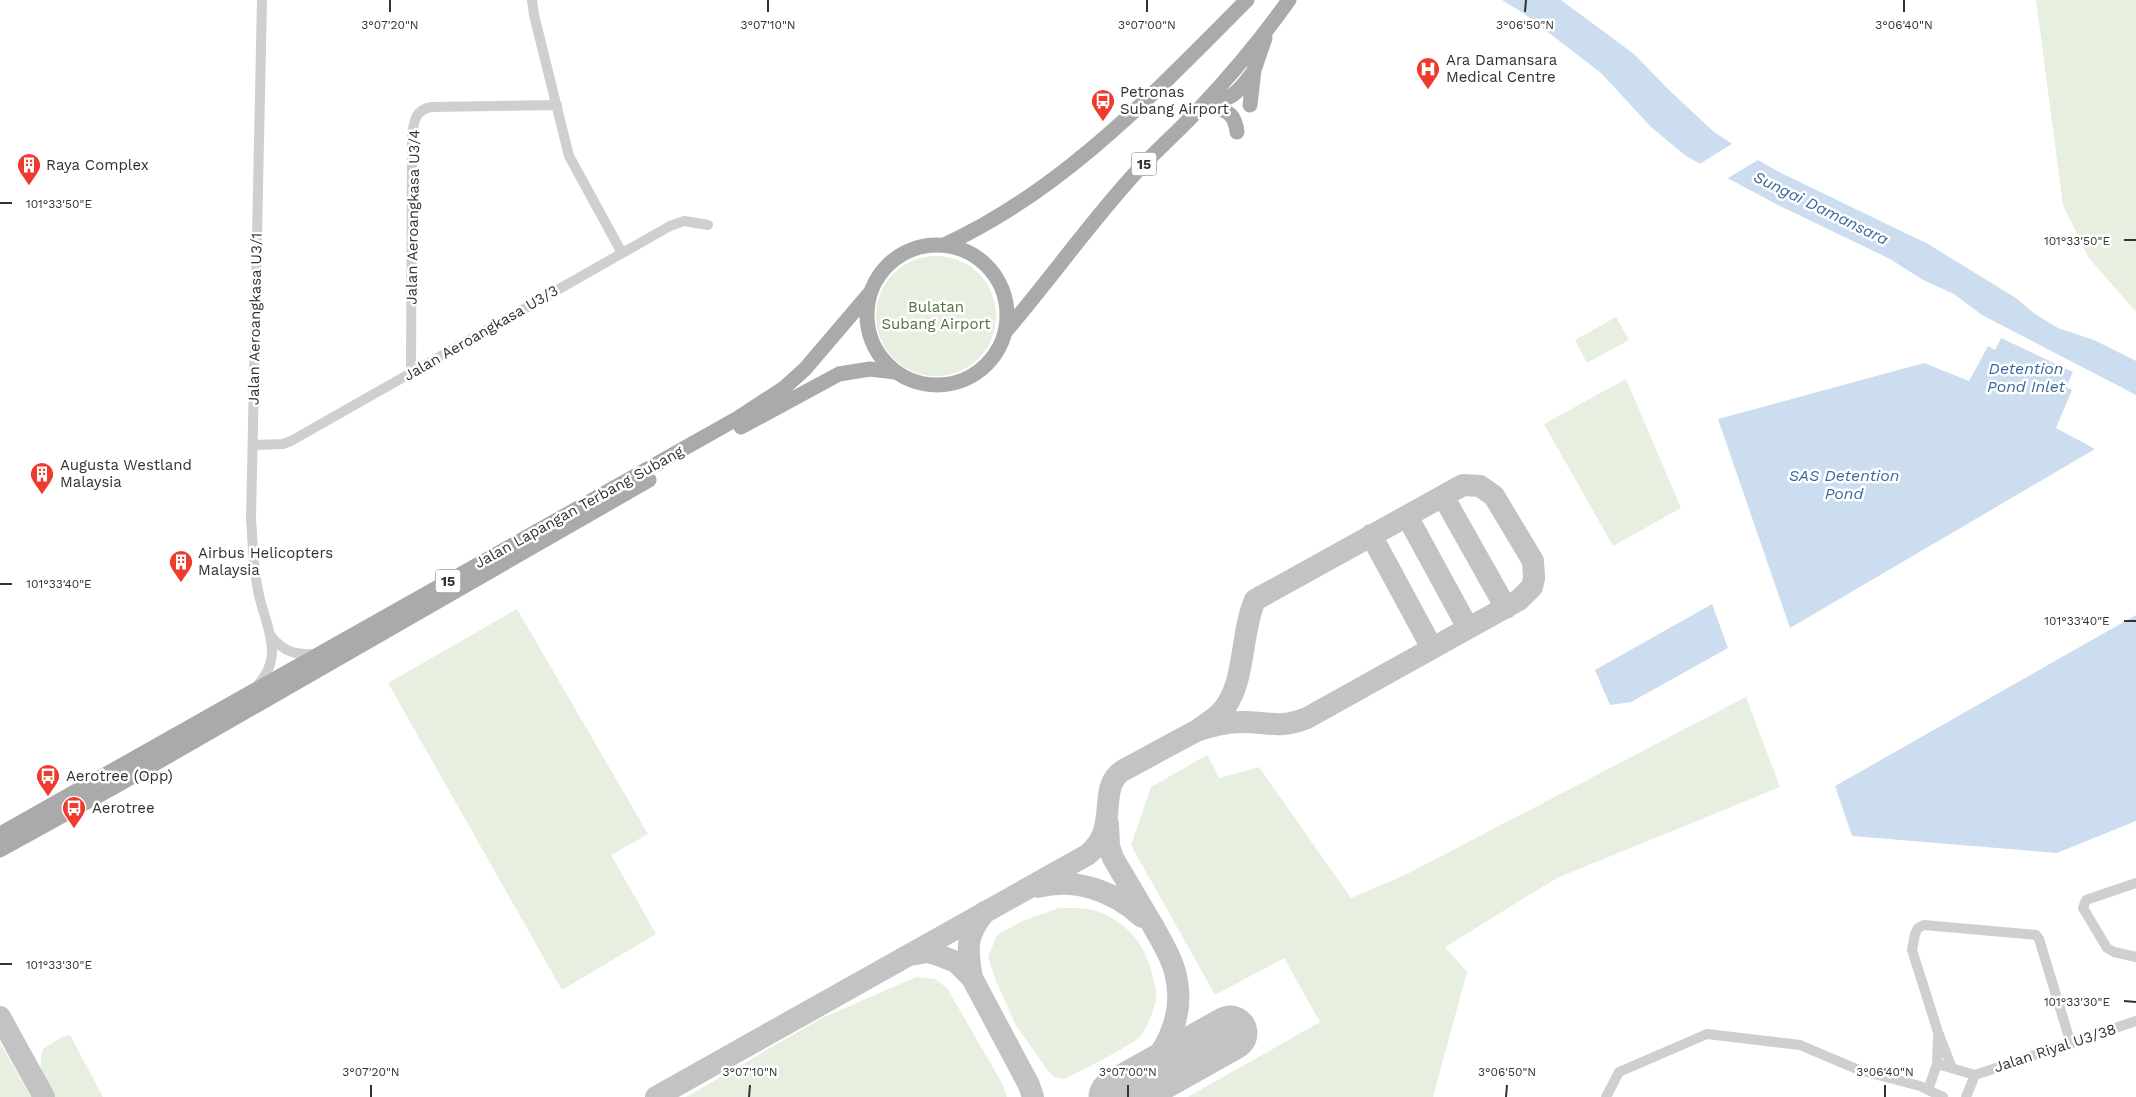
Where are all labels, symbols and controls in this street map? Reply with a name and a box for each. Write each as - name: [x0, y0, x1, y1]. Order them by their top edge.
- text: 3°07'20"N: [361, 18, 419, 32]
- text: 3°07'10"N: [740, 18, 796, 32]
- text: 3°07'00"N: [1118, 18, 1176, 32]
- text: 3°06'50"N: [1496, 18, 1554, 32]
- text: 3°06'40"N: [1875, 18, 1933, 32]
- place label: Ara Damansara Medical Centre: [1446, 51, 1558, 86]
- hospital icon: Ara Damansara Medical Centre: [1415, 56, 1441, 90]
- place label: Petronas Subang Airport: [1120, 83, 1230, 118]
- bus stop icon: Petronas Subang Airport: [1090, 88, 1116, 122]
- street label: Jalan Aeroangkasa U3/4: [402, 129, 424, 305]
- building icon: Raya Complex: [16, 152, 42, 186]
- road number: 15: [1132, 152, 1156, 175]
- place label: Raya Complex: [46, 156, 149, 174]
- water label: Sungai Damansara: [1751, 167, 1892, 249]
- text: 101°33'50"E: [26, 197, 92, 211]
- street label: Jalan Aeroangkasa U3/1: [244, 233, 266, 405]
- text: 101°33'50"E: [2044, 234, 2110, 248]
- street label: Jalan Aeroangkasa U3/3: [401, 281, 561, 385]
- park label: Bulatan Subang Airport: [882, 298, 991, 333]
- water label: Detention Pond Inlet: [1987, 359, 2066, 396]
- street label: Jalan Lapangan Terbang Subang: [472, 442, 686, 572]
- place label: Augusta Westland Malaysia: [60, 456, 192, 491]
- building icon: Augusta Westland Malaysia: [29, 461, 55, 495]
- water label: SAS Detention Pond: [1789, 466, 1899, 503]
- place label: Airbus Helicopters Malaysia: [198, 544, 333, 579]
- building icon: Airbus Helicopters Malaysia: [168, 549, 194, 583]
- road number: 15: [436, 570, 460, 592]
- text: 101°33'40"E: [26, 577, 92, 591]
- text: 101°33'40"E: [2044, 614, 2110, 628]
- bus stop icon: Aerotree (Opp): [35, 763, 61, 797]
- place label: Aerotree (Opp): [66, 767, 173, 785]
- bus stop icon: Aerotree: [61, 795, 87, 829]
- place label: Aerotree: [92, 799, 155, 817]
- text: 101°33'30"E: [26, 958, 92, 972]
- text: 101°33'30"E: [2044, 995, 2110, 1009]
- street label: Jalan Riyal U3/38: [1992, 1020, 2118, 1076]
- text: 3°07'20"N: [342, 1065, 400, 1079]
- text: 3°07'10"N: [722, 1065, 778, 1079]
- text: 3°07'00"N: [1099, 1065, 1157, 1079]
- text: 3°06'50"N: [1478, 1065, 1536, 1079]
- text: 3°06'40"N: [1856, 1065, 1914, 1079]

